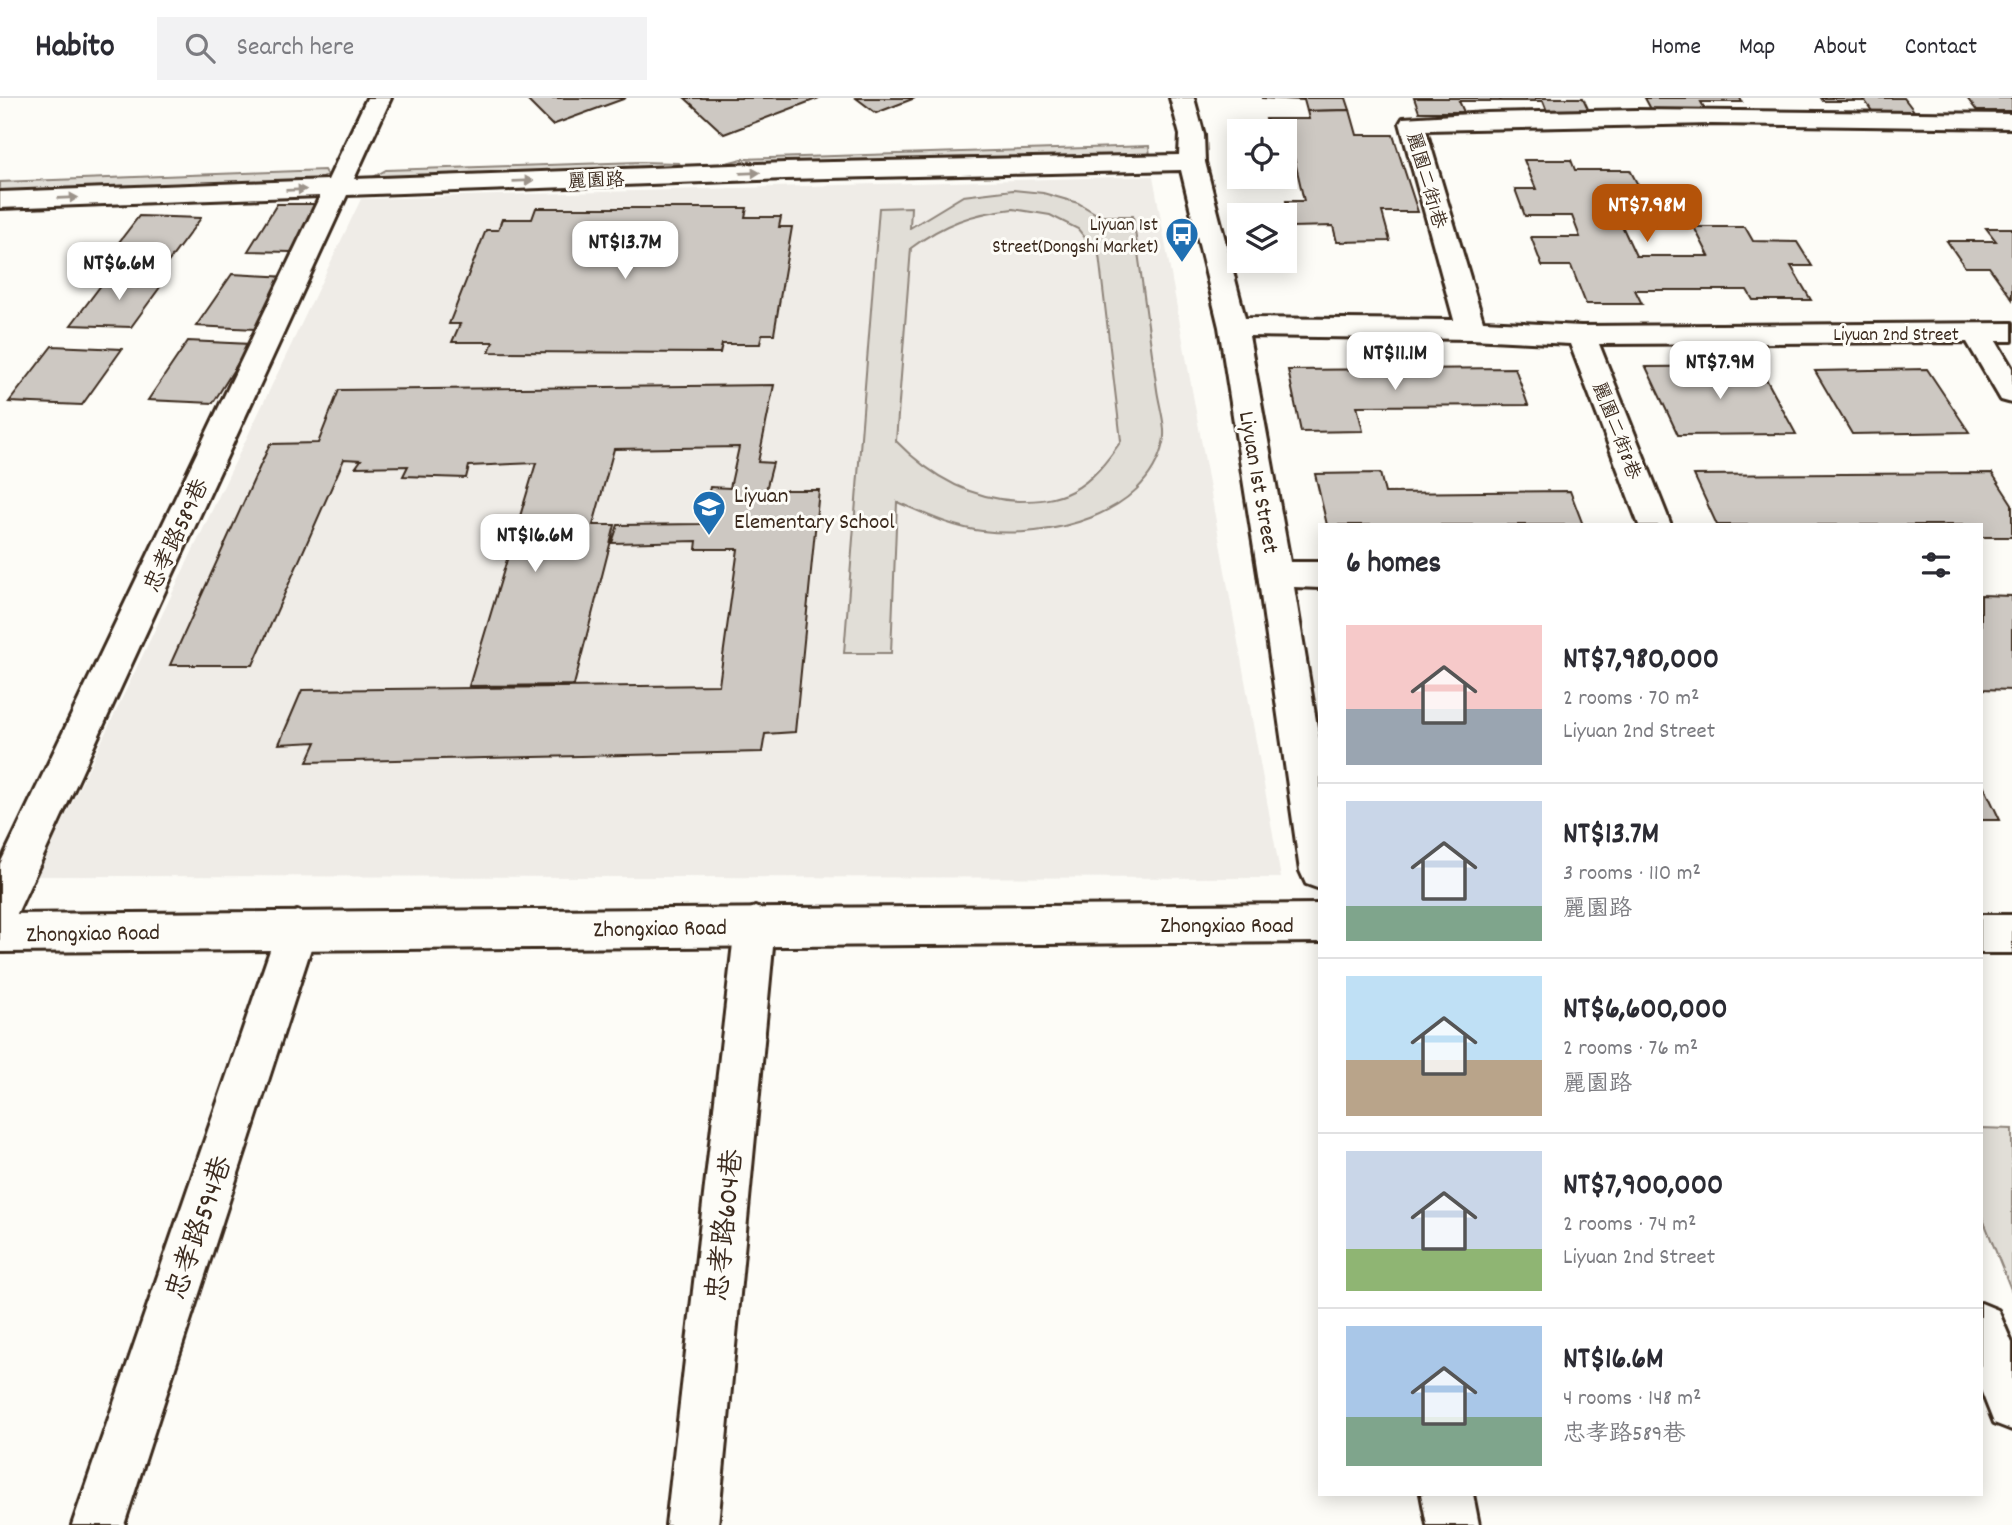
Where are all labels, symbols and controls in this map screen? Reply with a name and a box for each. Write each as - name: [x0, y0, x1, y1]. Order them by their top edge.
- search box: [157, 17, 647, 80]
- text: Habito: [35, 25, 115, 72]
- icon: search: [181, 29, 219, 67]
- text: Search here: [237, 30, 354, 67]
- text: Home: [1651, 31, 1701, 65]
- text: Map: [1739, 31, 1775, 65]
- text: About: [1813, 31, 1867, 65]
- text: Contact: [1905, 31, 1977, 65]
- map controls: [1227, 119, 1297, 273]
- button: locate: [1227, 119, 1297, 189]
- street label: 麗園二街1巷: [1398, 130, 1451, 232]
- one-way arrow: [740, 167, 762, 178]
- street label: 麗園路: [567, 168, 625, 197]
- one-way arrow: [512, 176, 534, 187]
- one-way arrow: [285, 184, 307, 196]
- pin: NT$7.98M: [1575, 184, 1719, 244]
- text: NT$7.98M: [1608, 190, 1686, 223]
- one-way arrow: [57, 192, 79, 203]
- button: layers: [1227, 203, 1297, 273]
- place label: Liyuan 1st Street(Dongshi Market): [992, 213, 1158, 262]
- bus stop icon: Liyuan 1st Street(Dongshi Market): [1163, 215, 1201, 264]
- pin: NT$13.7M: [553, 222, 697, 281]
- text: NT$13.7M: [588, 227, 662, 260]
- pin: NT$6.6M: [54, 242, 184, 302]
- text: NT$6.6M: [83, 248, 155, 281]
- street label: Liyuan 2nd Street: [1833, 323, 1959, 350]
- pin: NT$11.1M: [1323, 332, 1467, 392]
- text: NT$11.1M: [1363, 338, 1427, 371]
- pin: NT$7.9M: [1655, 342, 1785, 401]
- text: NT$7.9M: [1686, 347, 1754, 380]
- street label: 麗園二街8巷: [1584, 379, 1646, 484]
- street label: Liyuan 1st Street: [1228, 409, 1285, 556]
- street label: 忠孝路589巷: [137, 473, 219, 599]
- place label: Liyuan Elementary School: [734, 481, 895, 540]
- school or university icon: Liyuan Elementary School: [690, 488, 728, 537]
- pin: NT$16.6M: [463, 514, 607, 574]
- text: NT$16.6M: [496, 520, 574, 553]
- text: 6 homes: [1346, 544, 1441, 587]
- icon: filters: [1917, 546, 1955, 584]
- text: NT$7,980,000: [1563, 640, 1719, 683]
- icon: home: [1402, 653, 1486, 737]
- text: 2 rooms · 70 m²: [1563, 683, 1699, 716]
- text: Liyuan 2nd Street: [1563, 716, 1715, 749]
- text: NT$13.7M: [1563, 815, 1659, 858]
- icon: home: [1402, 829, 1486, 913]
- text: 3 rooms · 110 m²: [1563, 858, 1701, 891]
- text: 麗園路: [1563, 894, 1632, 927]
- street label: Zhongxiao Road: [1160, 911, 1294, 944]
- street label: Zhongxiao Road: [593, 913, 727, 948]
- street label: Zhongxiao Road: [26, 918, 160, 953]
- text: NT$6,600,000: [1563, 990, 1728, 1033]
- icon: home: [1402, 1004, 1486, 1088]
- text: 2 rooms · 76 m²: [1563, 1033, 1698, 1066]
- text: 麗園路: [1563, 1069, 1632, 1102]
- street label: 忠孝路604巷: [700, 1147, 756, 1303]
- street label: 忠孝路594巷: [158, 1151, 245, 1306]
- text: NT$7,900,000: [1563, 1166, 1723, 1209]
- icon: home: [1402, 1179, 1486, 1263]
- text: 2 rooms · 74 m²: [1563, 1209, 1696, 1242]
- text: Liyuan 2nd Street: [1563, 1242, 1715, 1275]
- text: NT$16.6M: [1563, 1340, 1664, 1383]
- icon: home: [1402, 1354, 1486, 1438]
- text: 4 rooms · 148 m²: [1563, 1383, 1701, 1416]
- text: 忠孝路589巷: [1563, 1419, 1685, 1452]

